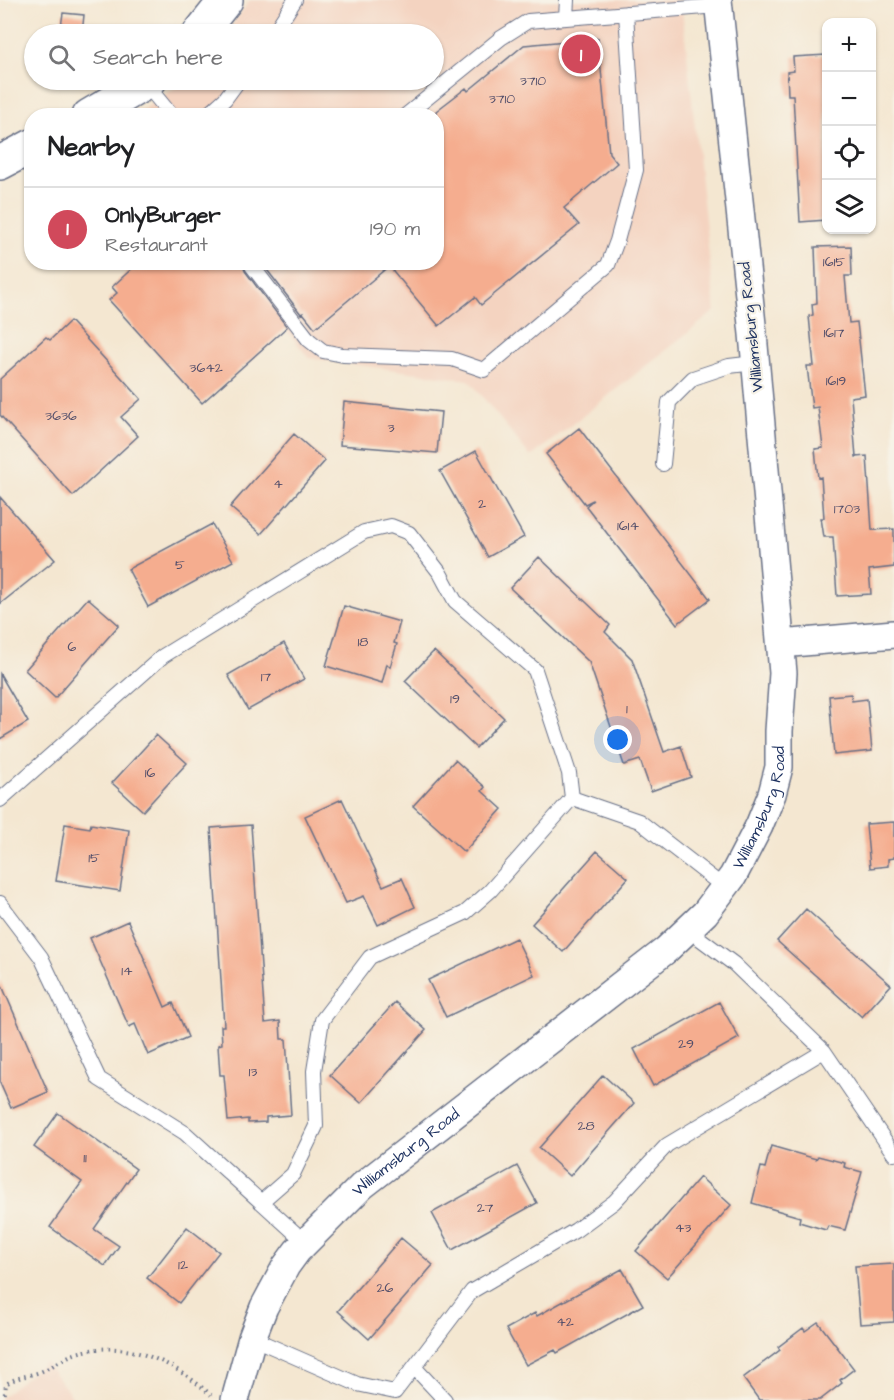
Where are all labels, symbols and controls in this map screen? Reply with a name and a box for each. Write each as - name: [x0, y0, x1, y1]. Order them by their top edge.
- map controls: [822, 18, 876, 234]
- button: +: [822, 18, 876, 72]
- search box: [24, 24, 444, 90]
- pin: 1: [562, 32, 600, 76]
- icon: search: [45, 41, 78, 74]
- text: Search here: [93, 42, 223, 73]
- house number: 3710: [520, 71, 546, 91]
- button: −: [822, 72, 876, 126]
- house number: 3710: [489, 89, 515, 109]
- button: locate: [822, 126, 876, 180]
- text: Nearby: [48, 129, 135, 165]
- button: layers: [822, 180, 876, 234]
- text: OnlyBurger: [105, 200, 221, 231]
- text: 1: [66, 215, 69, 243]
- text: 190 m: [370, 215, 420, 243]
- text: Restaurant: [105, 231, 208, 259]
- house number: 1615: [823, 252, 845, 272]
- street label: Williamsburg Road: [733, 261, 770, 393]
- house number: 1617: [824, 323, 845, 343]
- house number: 3642: [189, 358, 223, 378]
- house number: 1619: [826, 371, 846, 391]
- house number: 3636: [45, 406, 77, 426]
- house number: 3: [387, 418, 395, 438]
- house number: 4: [273, 474, 283, 494]
- house number: 2: [478, 494, 486, 514]
- house number: 1703: [834, 499, 860, 519]
- house number: 1614: [617, 516, 639, 536]
- house number: 5: [175, 555, 185, 575]
- house number: 18: [358, 632, 368, 652]
- house number: 6: [68, 637, 77, 657]
- house number: 17: [261, 667, 272, 687]
- house number: 19: [450, 689, 460, 709]
- house number: 1: [626, 699, 628, 719]
- your location: [603, 725, 632, 754]
- street label: Williamsburg Road: [727, 746, 790, 873]
- house number: 16: [145, 763, 156, 783]
- house number: 15: [88, 848, 100, 868]
- house number: 14: [121, 961, 133, 981]
- house number: 29: [678, 1034, 694, 1054]
- house number: 13: [249, 1062, 257, 1082]
- street label: Williamsburg Road: [347, 1103, 464, 1201]
- house number: 28: [577, 1116, 595, 1136]
- house number: 11: [83, 1148, 87, 1168]
- house number: 27: [477, 1198, 494, 1218]
- house number: 43: [675, 1218, 691, 1238]
- house number: 12: [178, 1255, 188, 1275]
- house number: 26: [377, 1278, 394, 1298]
- house number: 42: [556, 1312, 574, 1332]

